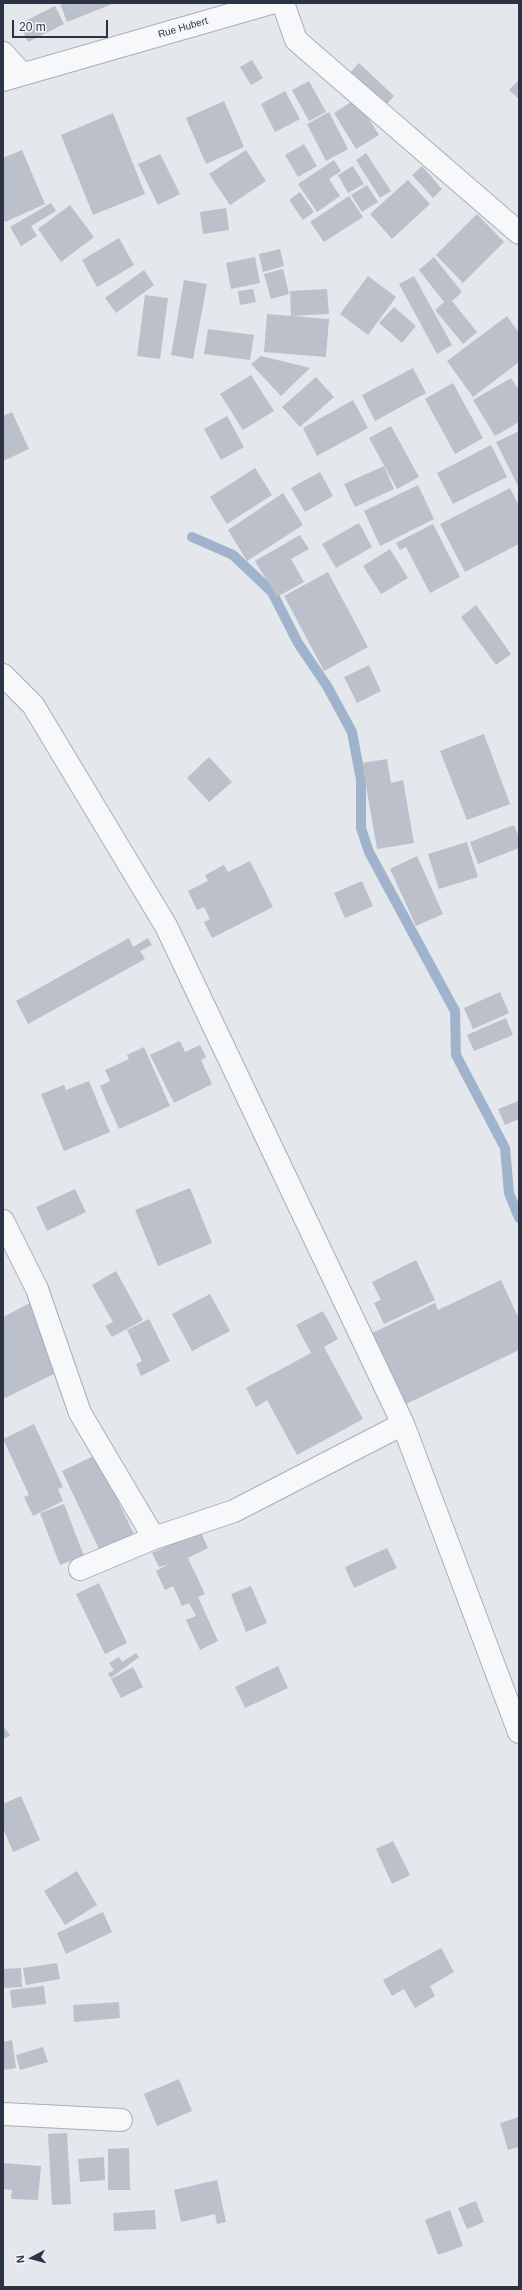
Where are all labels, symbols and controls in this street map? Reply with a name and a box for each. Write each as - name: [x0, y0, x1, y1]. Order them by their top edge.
- scale bar: [14, 12, 110, 38]
- street label: Rue Hubert: [157, 15, 209, 41]
- text: 20 m: [19, 20, 46, 34]
- north arrow: [12, 2238, 52, 2278]
- text: N: [14, 2255, 26, 2264]

